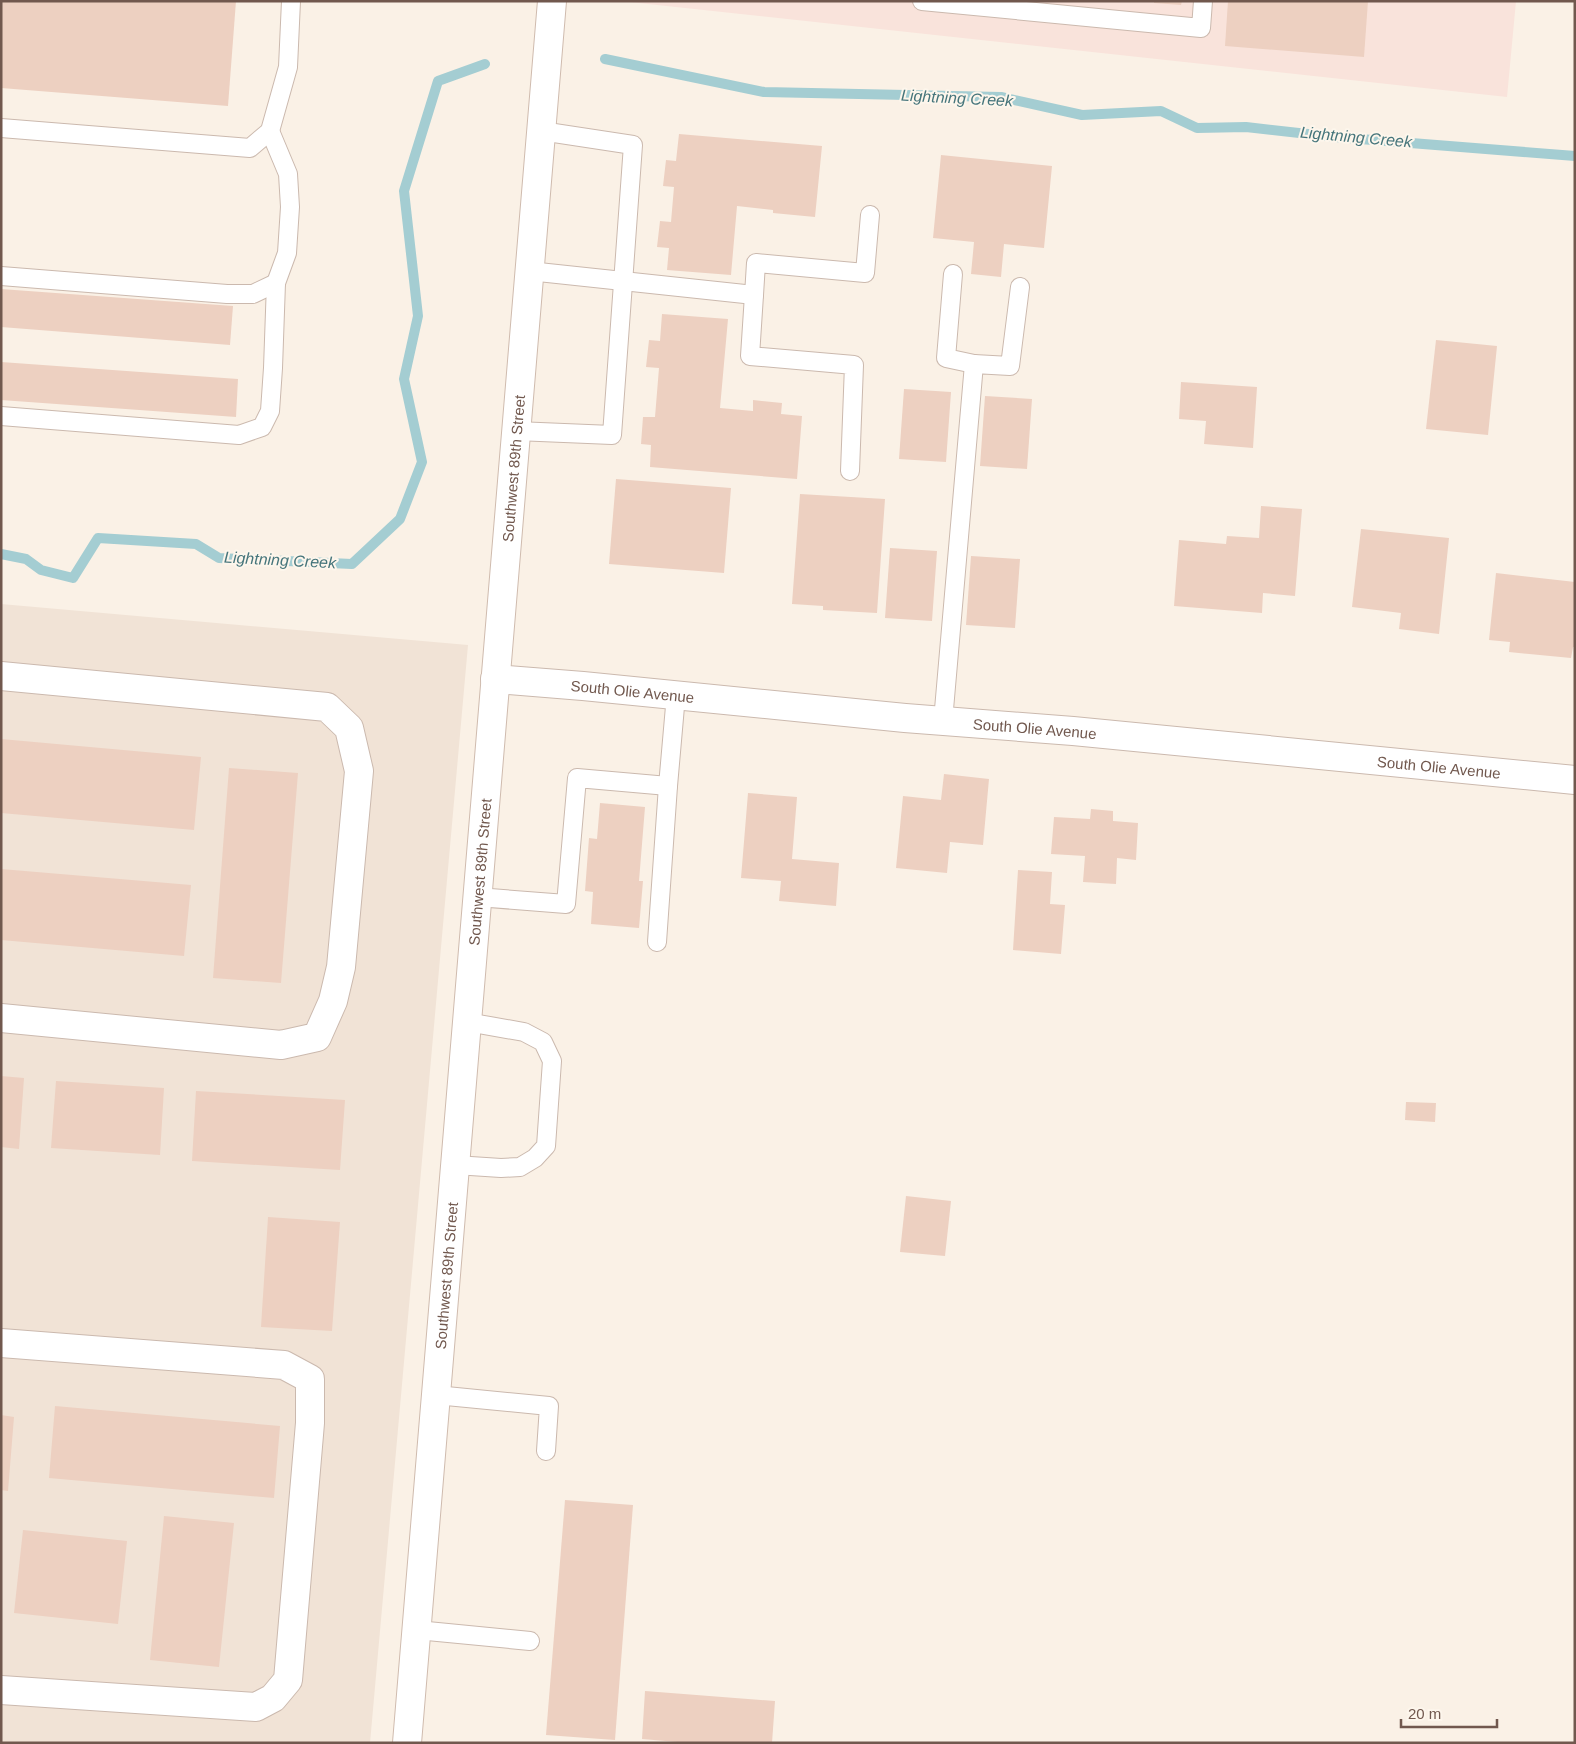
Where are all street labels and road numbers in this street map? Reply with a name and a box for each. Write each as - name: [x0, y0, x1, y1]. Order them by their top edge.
- street label: Southwest 89th Street: [498, 393, 528, 543]
- street label: South Olie Avenue: [570, 677, 695, 706]
- street label: South Olie Avenue: [972, 715, 1097, 742]
- street label: South Olie Avenue: [1376, 752, 1501, 781]
- street label: Southwest 89th Street: [465, 797, 494, 946]
- street label: Southwest 89th Street: [431, 1201, 461, 1350]

